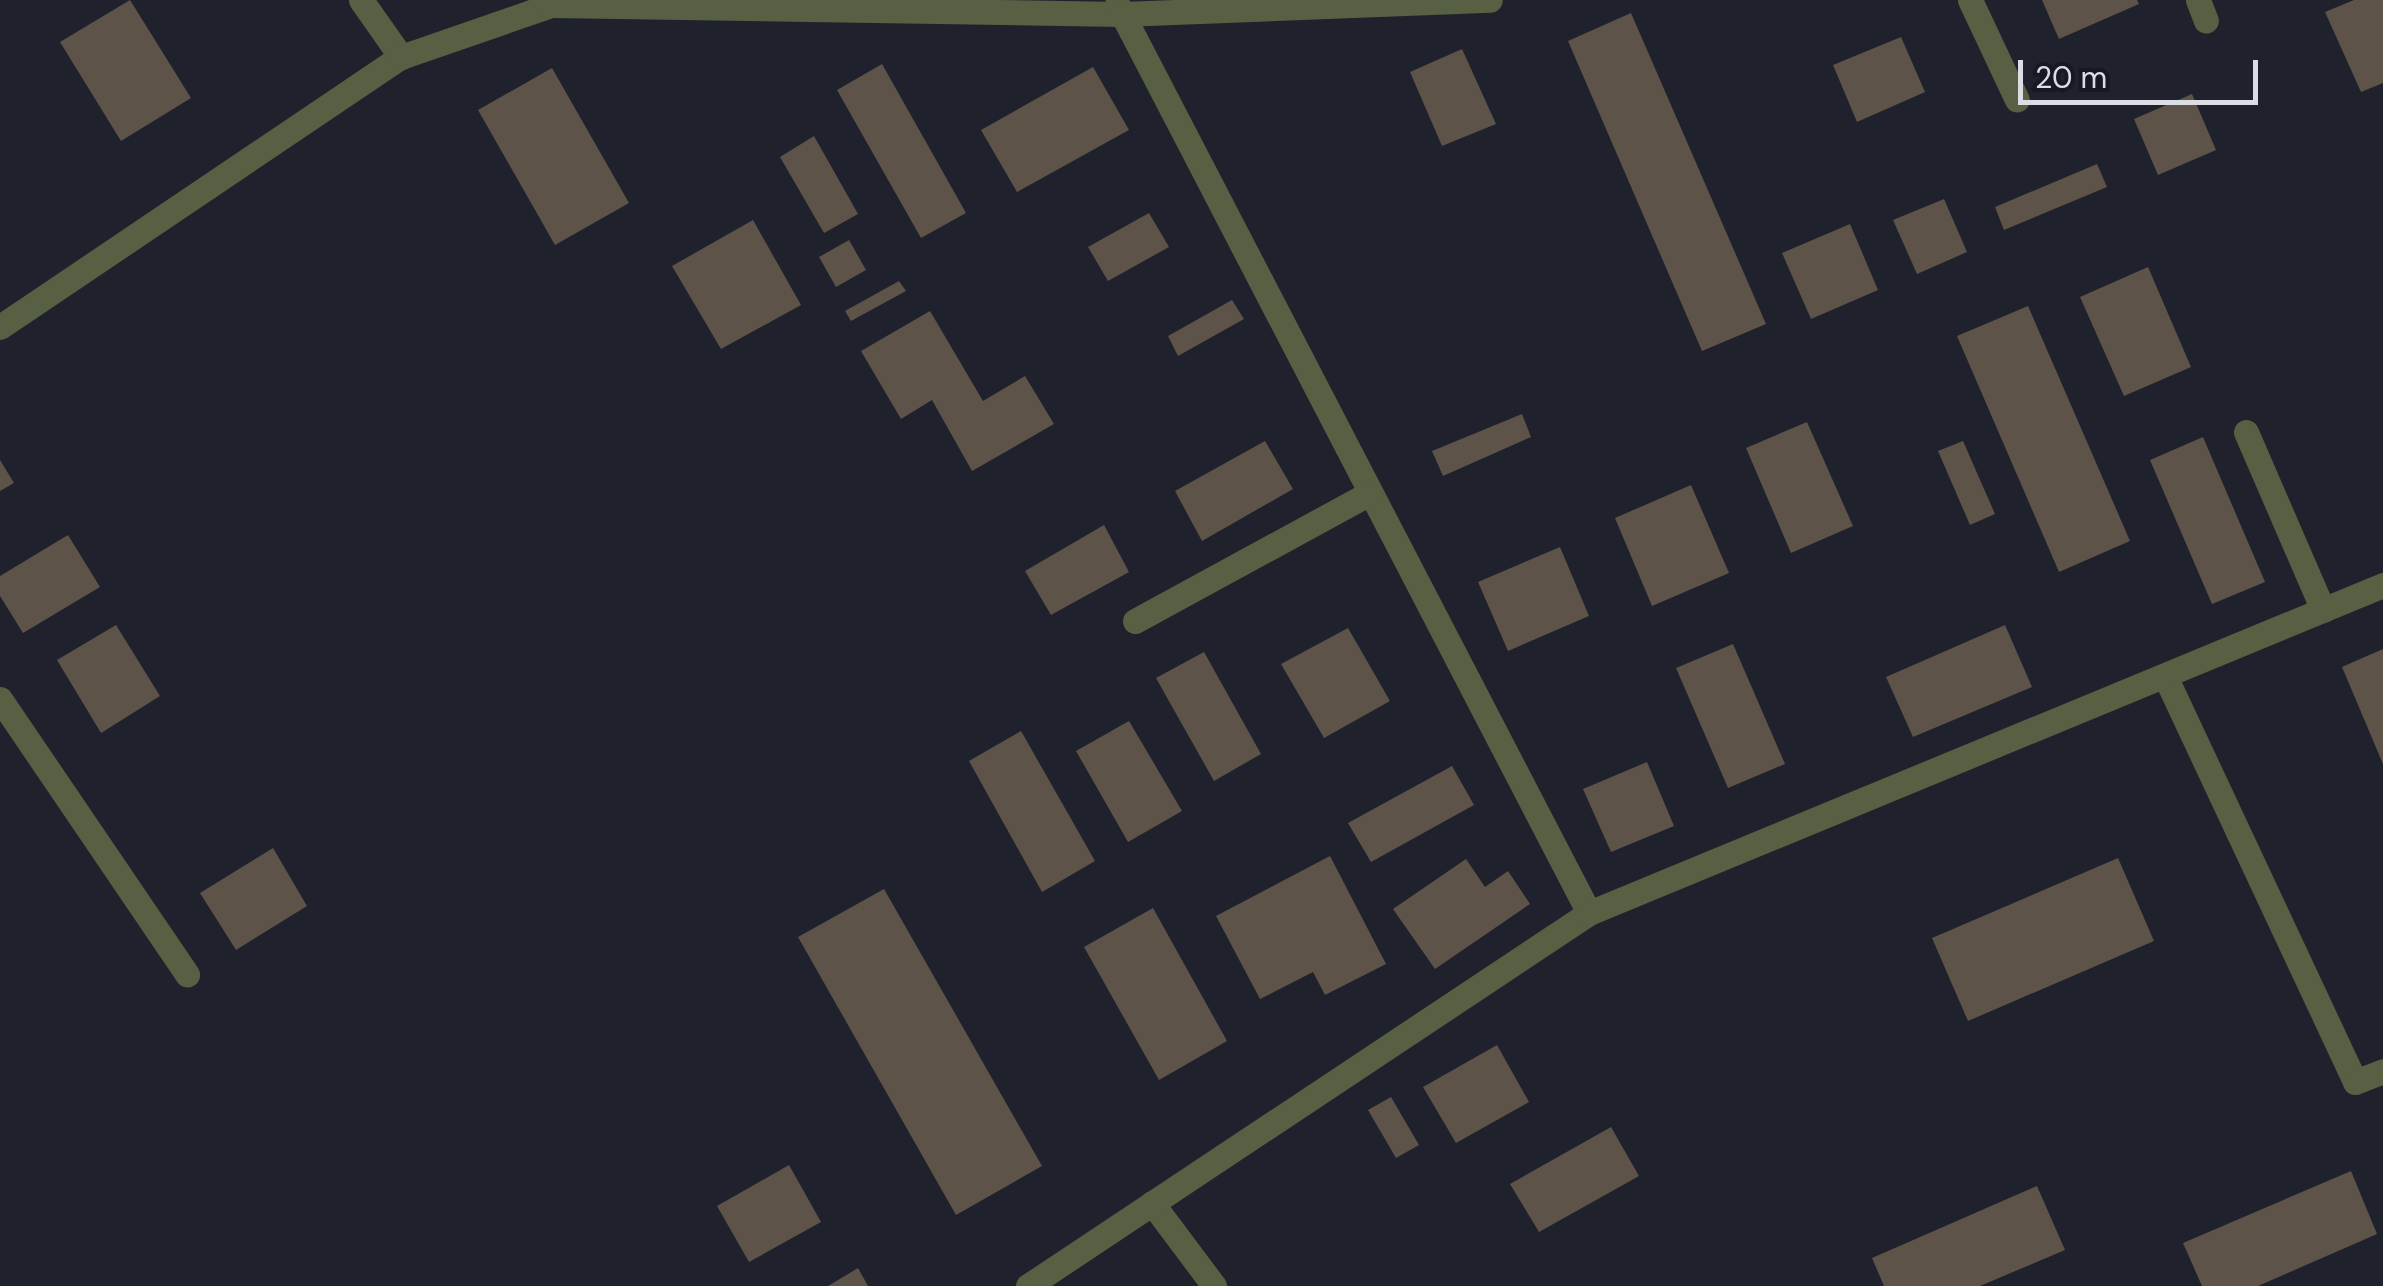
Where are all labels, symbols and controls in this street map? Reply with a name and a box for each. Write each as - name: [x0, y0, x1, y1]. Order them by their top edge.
- scale bar: [2023, 40, 2263, 102]
- text: 20 m: [2035, 58, 2107, 97]

